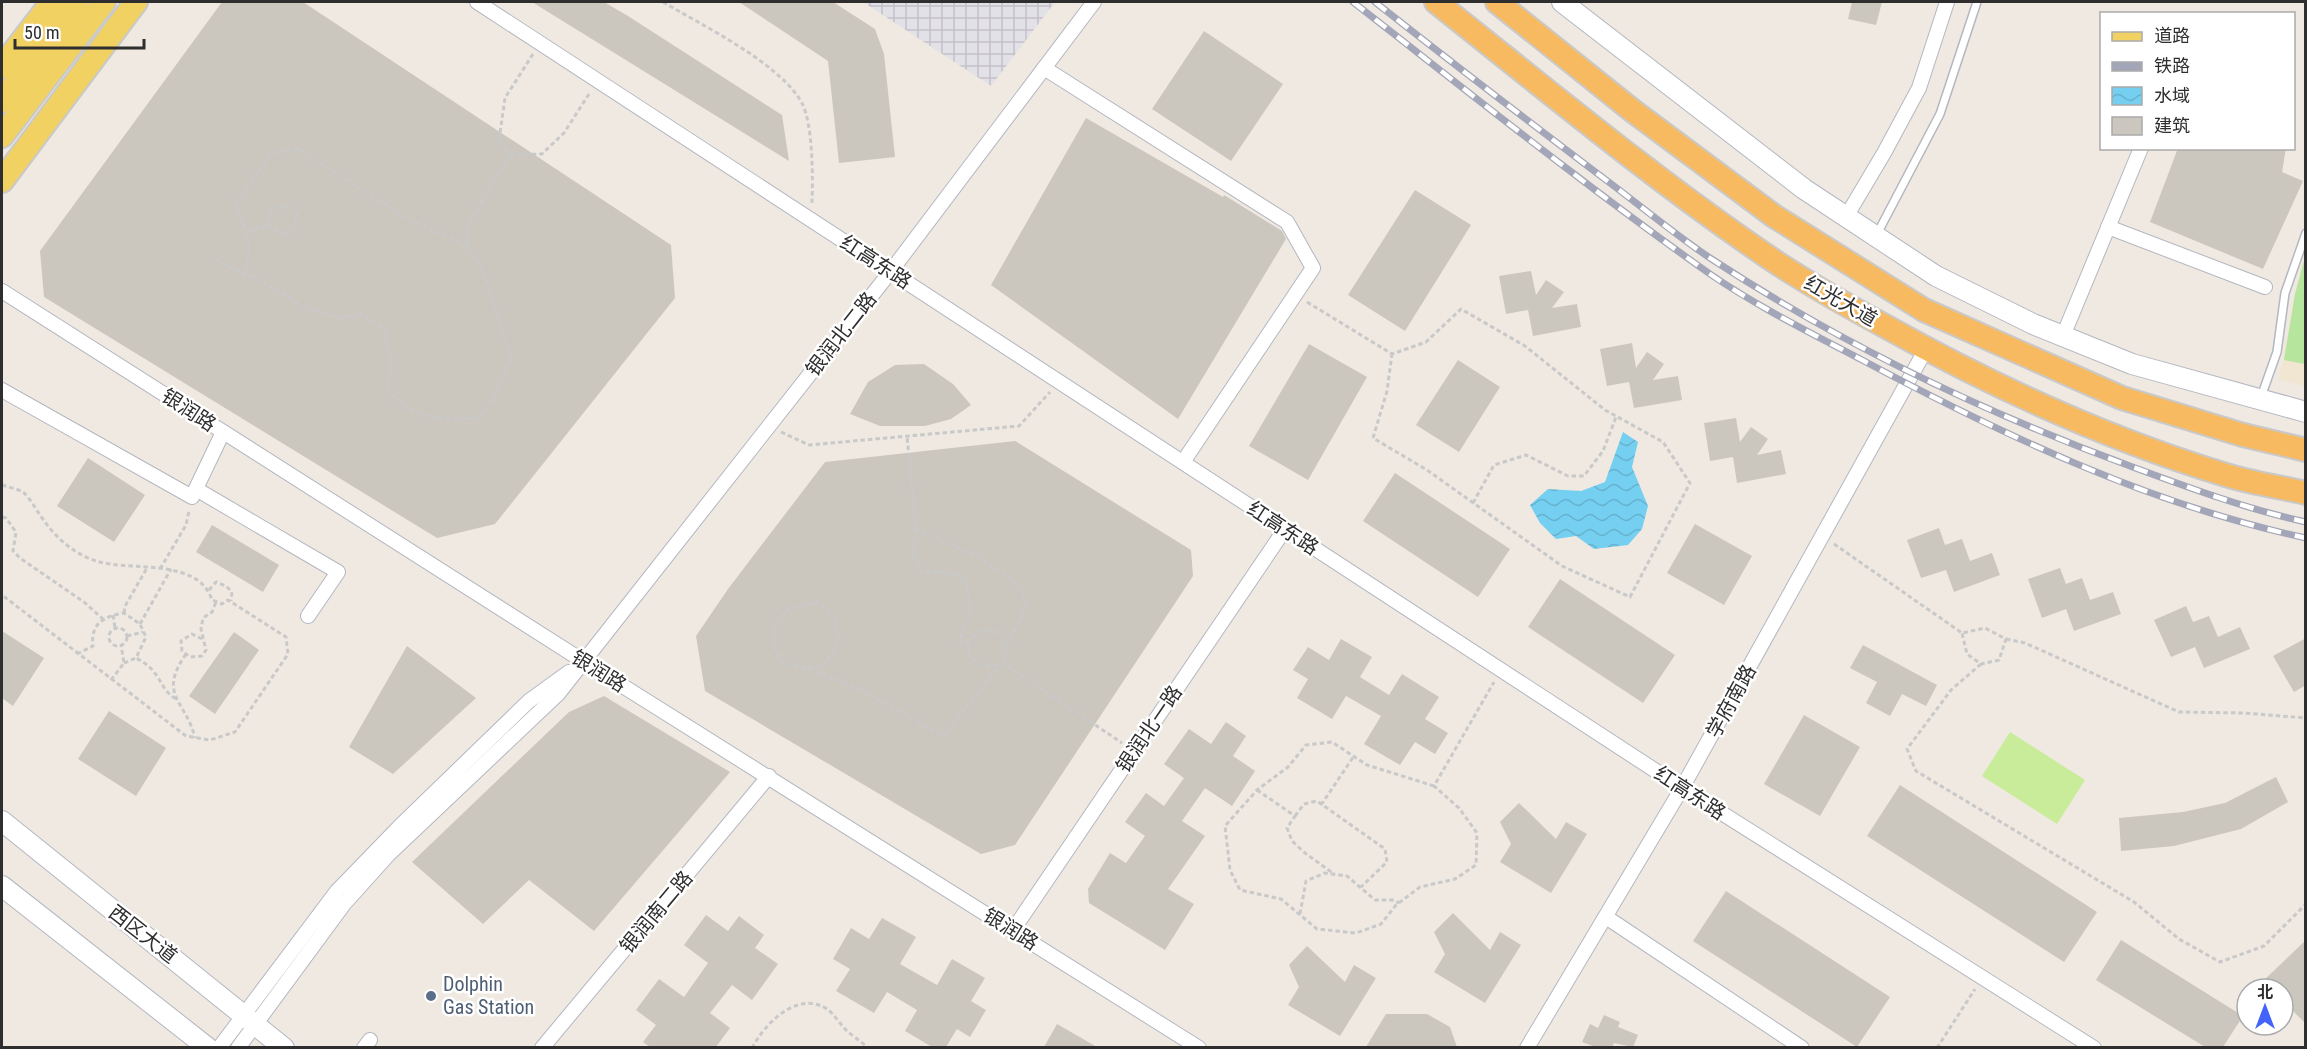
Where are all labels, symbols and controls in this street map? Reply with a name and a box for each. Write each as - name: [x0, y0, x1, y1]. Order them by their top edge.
- scale bar: [15, 12, 144, 50]
- legend: [2100, 12, 2295, 150]
- text: 50 m: [24, 22, 59, 43]
- text: 道路: [2154, 25, 2190, 46]
- text: 铁路: [2154, 55, 2190, 76]
- text: 水域: [2154, 85, 2190, 106]
- text: 建筑: [2154, 115, 2190, 136]
- street label: 红高东路: [836, 230, 916, 294]
- street label: 红光大道: [1800, 271, 1882, 331]
- street label: 银润北二路: [801, 287, 881, 381]
- street label: 银润路: [157, 384, 221, 436]
- street label: 红高东路: [1243, 496, 1323, 560]
- street label: 银润路: [567, 645, 631, 697]
- street label: 学府南路: [1701, 660, 1761, 742]
- street label: 银润北一路: [1111, 681, 1187, 777]
- street label: 红高东路: [1650, 761, 1730, 825]
- street label: 银润南二路: [615, 866, 697, 958]
- street label: 西区大道: [104, 900, 182, 968]
- street label: 银润路: [979, 903, 1043, 955]
- place label: Dolphin Gas Station: [443, 972, 534, 1019]
- north arrow: [2235, 977, 2295, 1037]
- text: 北: [2257, 983, 2273, 1002]
- marker: Dolphin Gas Station: [424, 989, 438, 1003]

